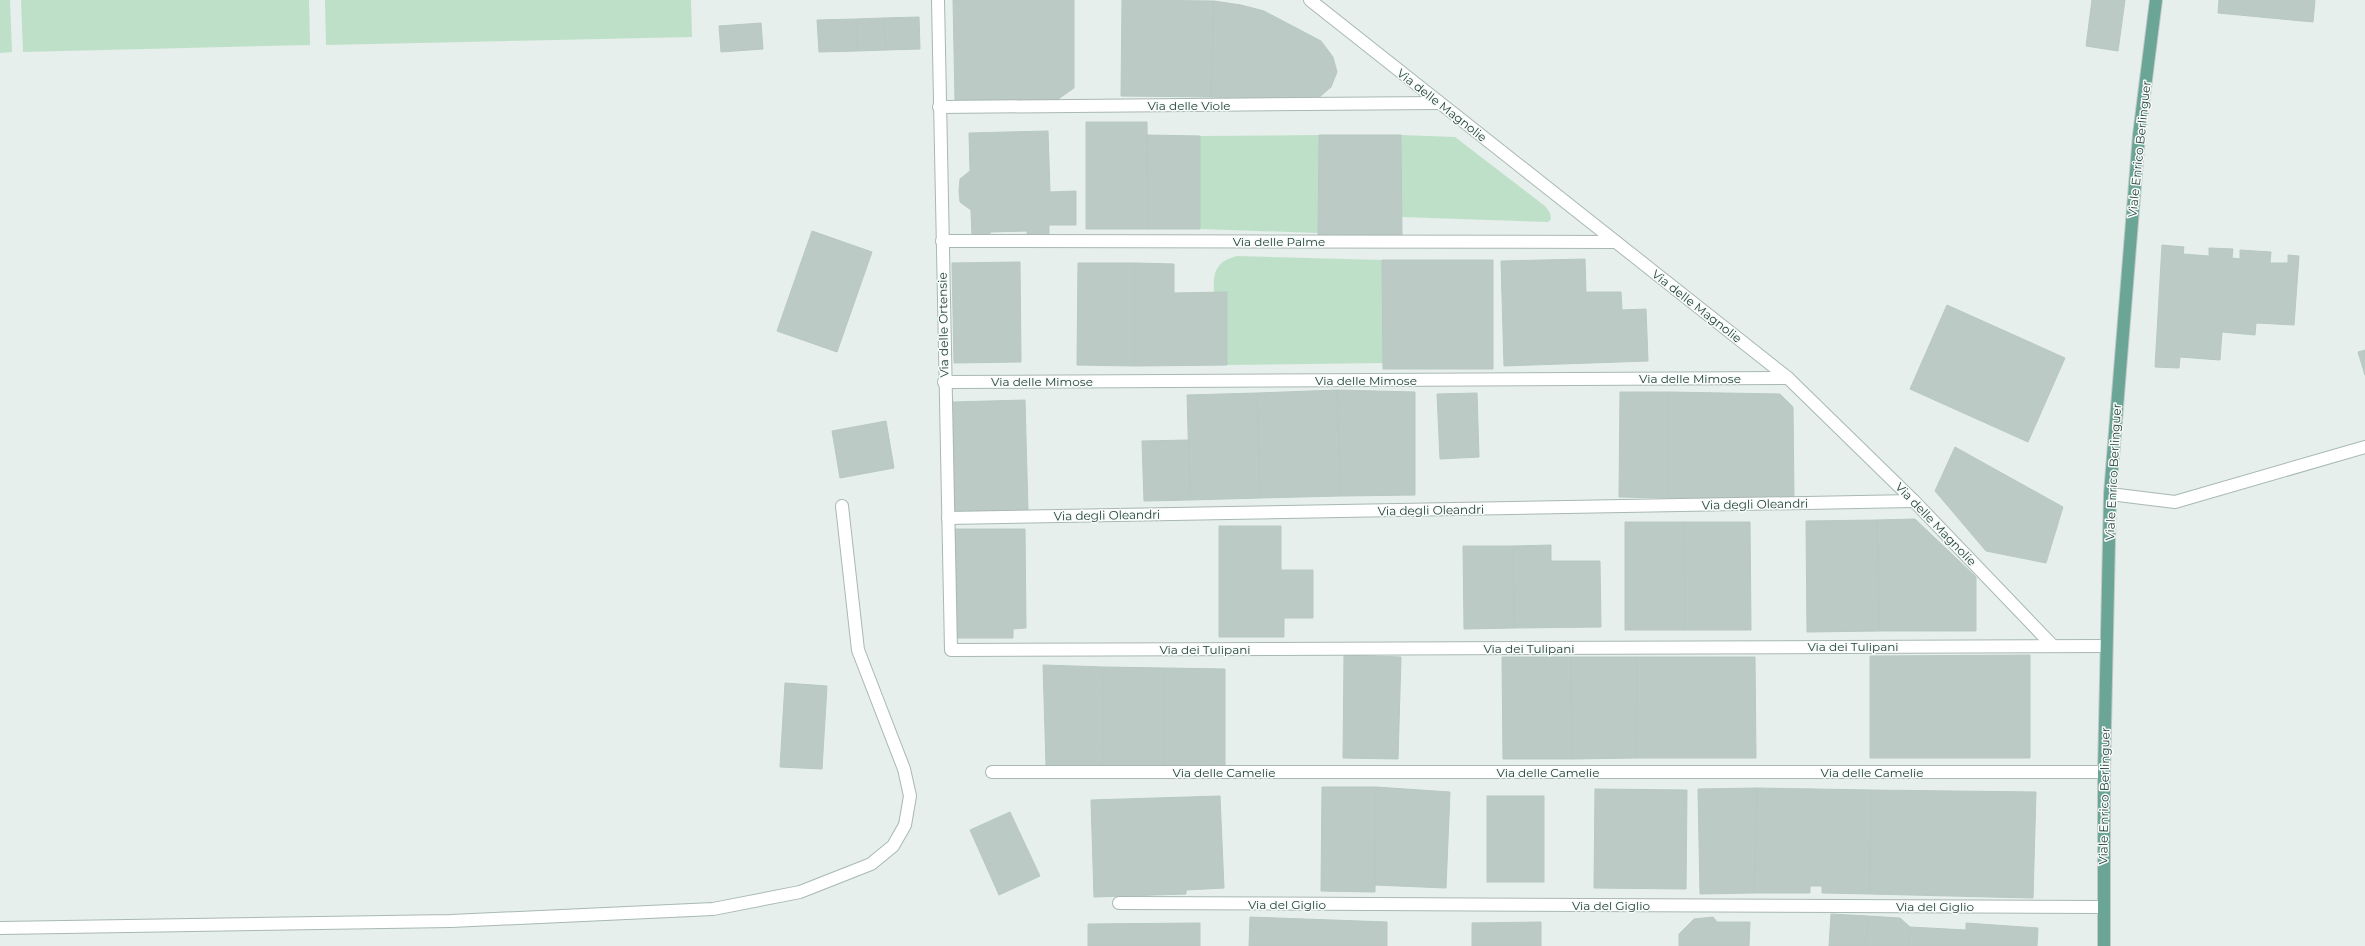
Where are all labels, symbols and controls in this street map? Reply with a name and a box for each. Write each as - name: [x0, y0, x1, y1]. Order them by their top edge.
- street label: Via delle Magnolie: [1394, 65, 1490, 145]
- street label: Viale Enrico Berlinguer: [2124, 80, 2154, 218]
- street label: Via delle Viole: [1147, 98, 1231, 113]
- street label: Via delle Palme: [1233, 234, 1325, 249]
- street label: Via delle Magnolie: [1649, 266, 1745, 346]
- street label: Via delle Ortensie: [935, 272, 951, 378]
- street label: Via delle Mimose: [1639, 371, 1741, 386]
- street label: Via delle Mimose: [1315, 373, 1417, 388]
- street label: Via delle Mimose: [991, 374, 1093, 389]
- street label: Viale Enrico Berlinguer: [2102, 403, 2124, 541]
- street label: Via delle Magnolie: [1892, 479, 1980, 569]
- street label: Via degli Oleandri: [1702, 496, 1808, 512]
- street label: Via degli Oleandri: [1378, 502, 1484, 518]
- street label: Via degli Oleandri: [1054, 507, 1160, 523]
- street label: Via dei Tulipani: [1807, 639, 1899, 654]
- street label: Via dei Tulipani: [1483, 641, 1575, 656]
- street label: Via dei Tulipani: [1159, 642, 1251, 657]
- street label: Viale Enrico Berlinguer: [2095, 727, 2113, 865]
- street label: Via delle Camelie: [1172, 765, 1276, 780]
- street label: Via delle Camelie: [1496, 765, 1600, 780]
- street label: Via delle Camelie: [1820, 765, 1924, 780]
- street label: Via del Giglio: [1248, 897, 1326, 912]
- street label: Via del Giglio: [1572, 898, 1650, 913]
- street label: Via del Giglio: [1896, 899, 1974, 914]

